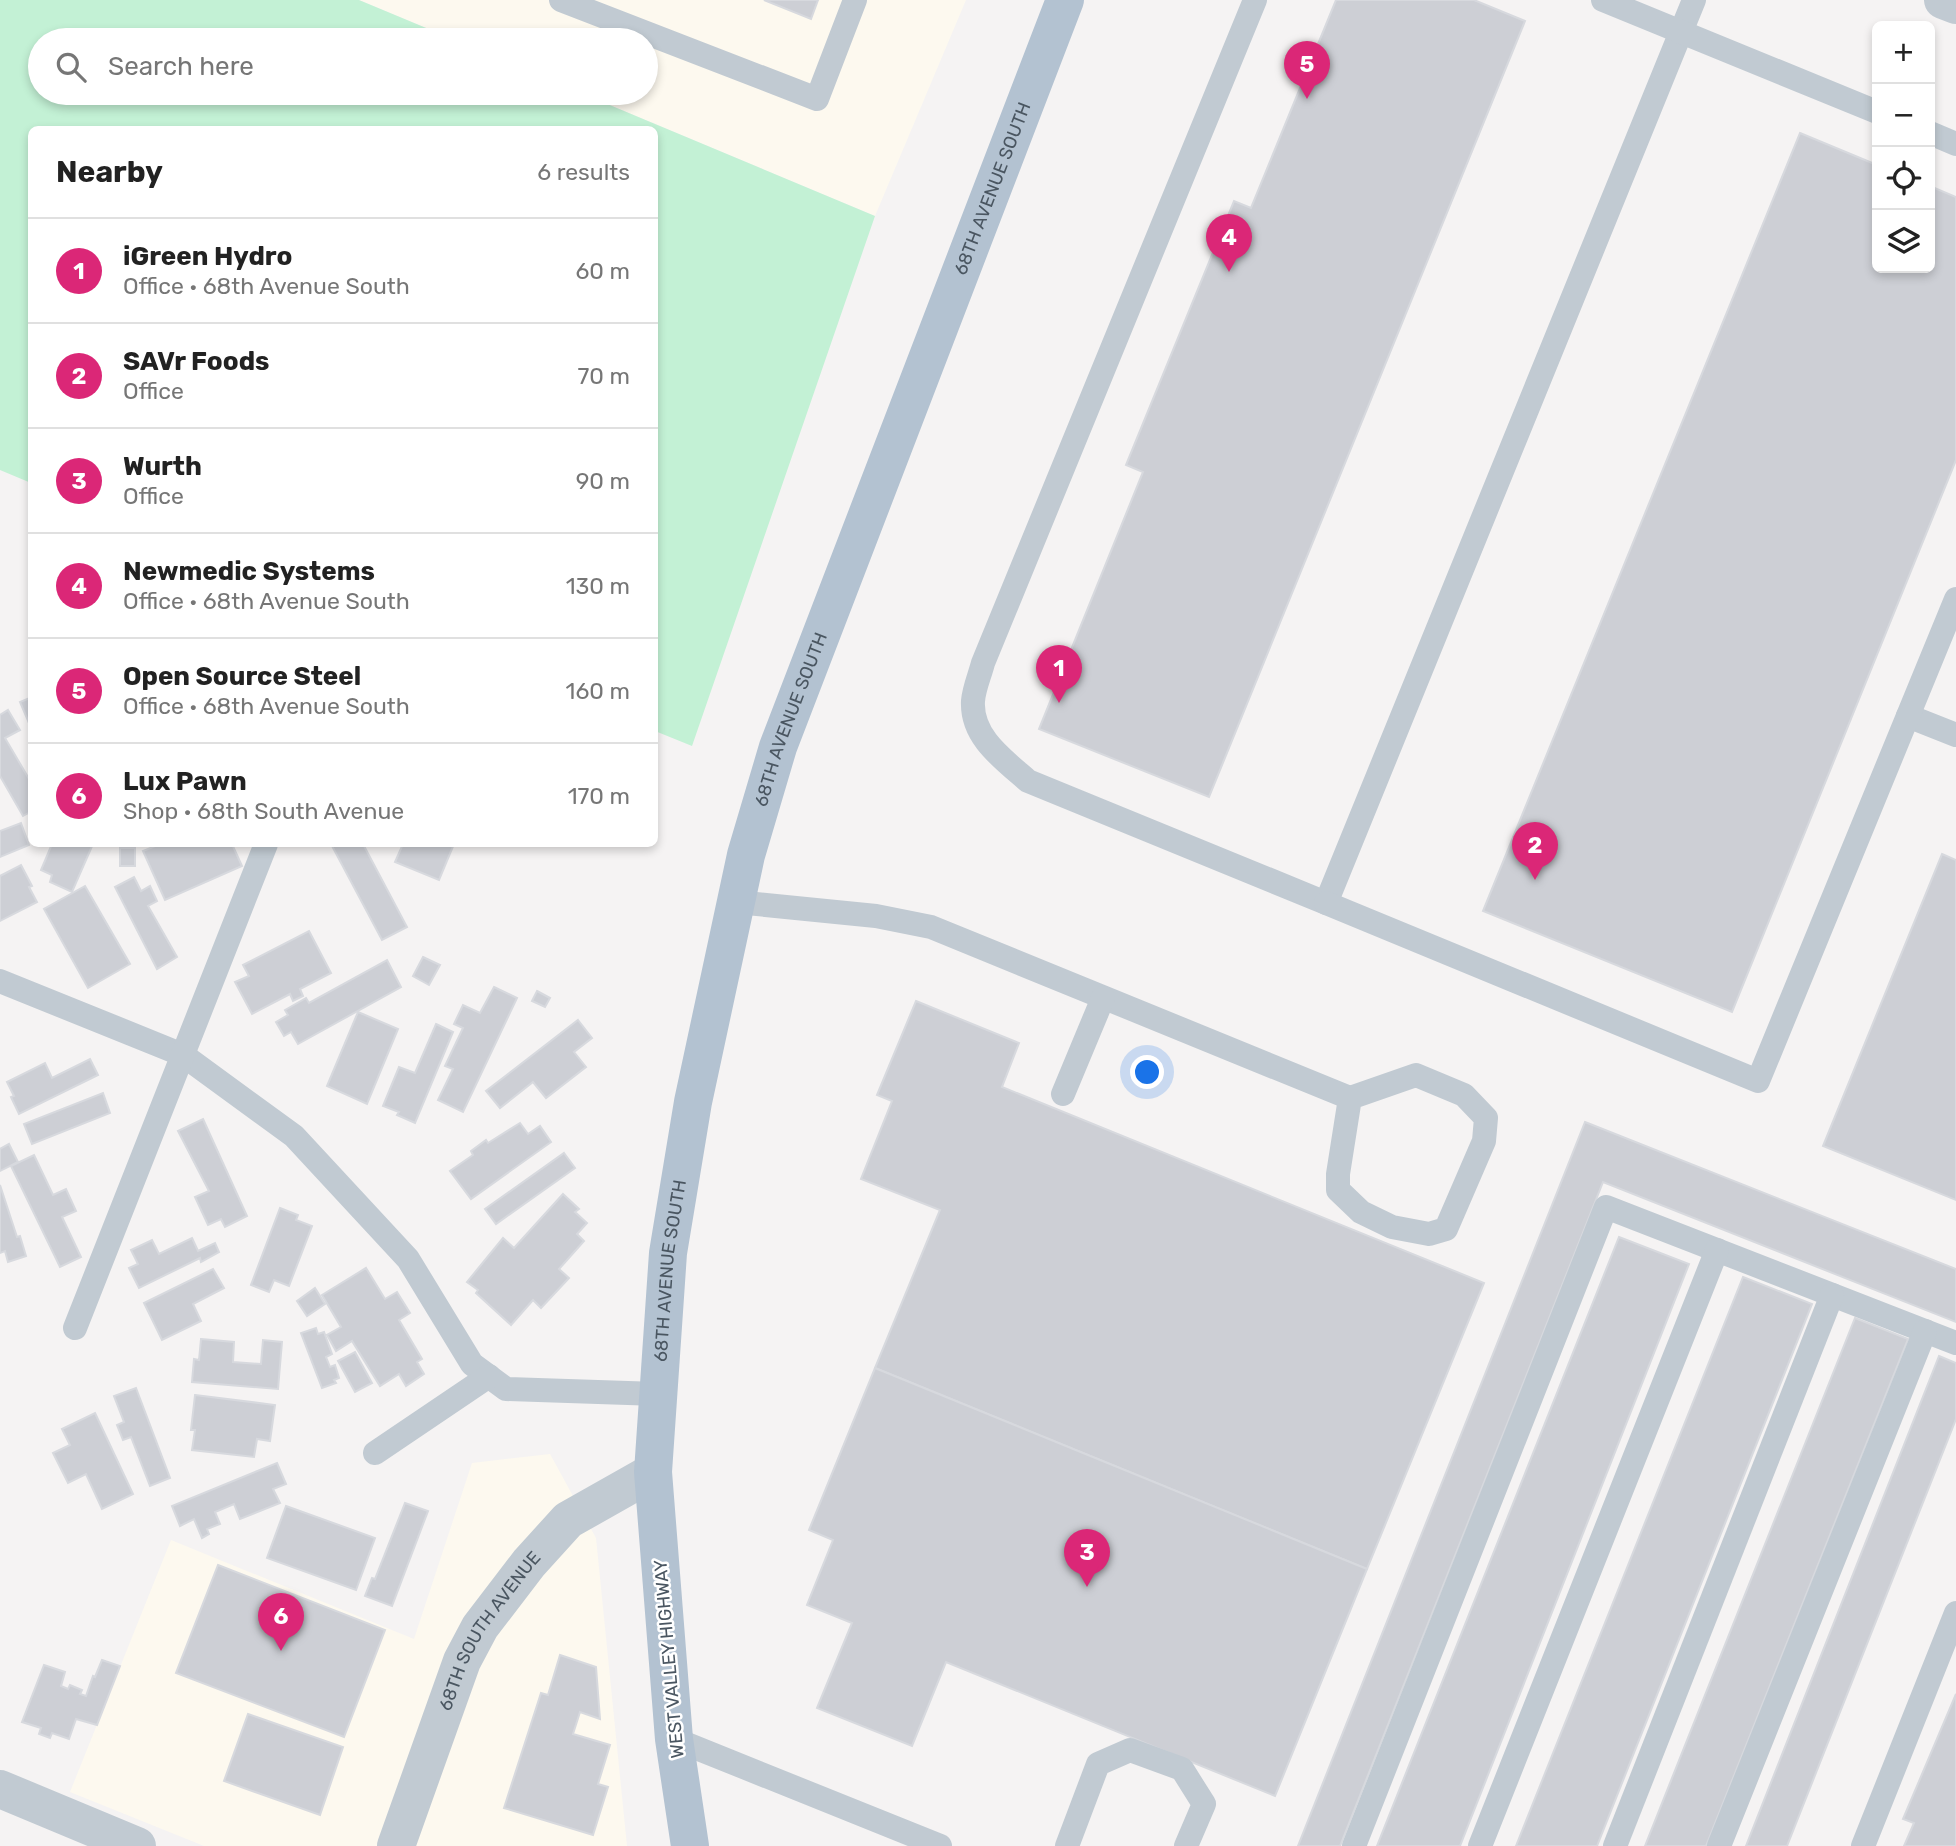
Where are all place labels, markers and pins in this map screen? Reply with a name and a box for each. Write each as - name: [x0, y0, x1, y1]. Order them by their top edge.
- pin: 5: [1284, 41, 1330, 99]
- pin: 4: [1206, 214, 1252, 272]
- pin: 1: [1036, 645, 1082, 703]
- pin: 2: [1512, 822, 1558, 880]
- pin: 3: [1064, 1529, 1110, 1587]
- pin: 6: [258, 1593, 304, 1651]

